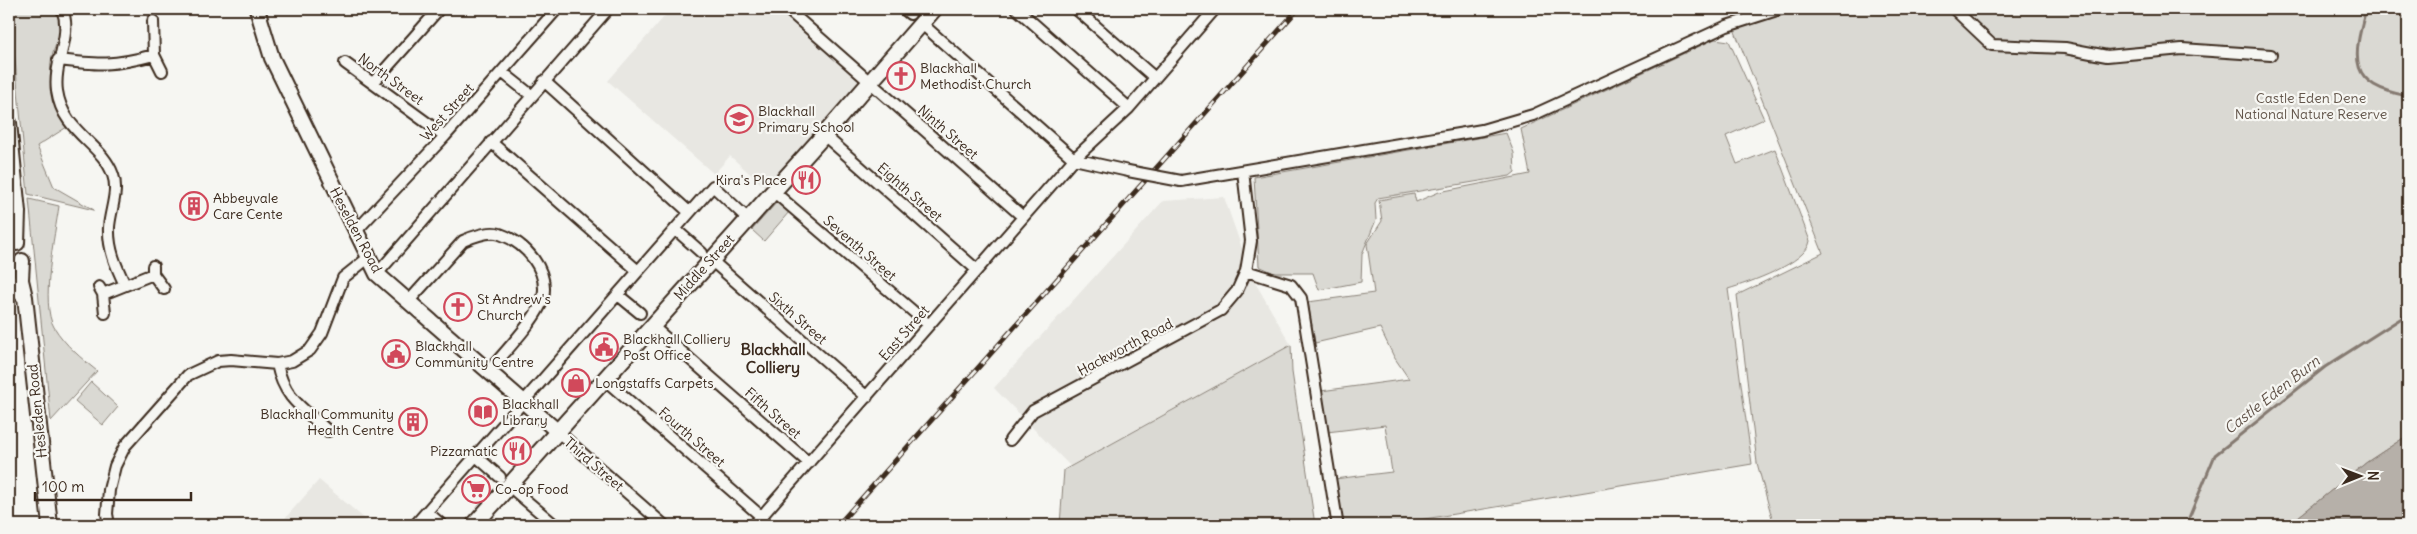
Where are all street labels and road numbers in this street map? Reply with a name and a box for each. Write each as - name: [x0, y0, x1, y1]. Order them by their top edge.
- street label: North Street: [355, 49, 428, 109]
- street label: West Street: [416, 79, 478, 145]
- street label: Ninth Street: [914, 101, 982, 163]
- street label: Eighth Street: [874, 159, 947, 225]
- street label: Heselden Road: [326, 184, 386, 276]
- street label: Seventh Street: [820, 211, 901, 285]
- street label: Middle Street: [670, 230, 738, 304]
- street label: Sixth Street: [765, 288, 831, 348]
- street label: East Street: [875, 301, 933, 364]
- street label: Hackworth Road: [1074, 314, 1176, 380]
- street label: Hesleden Road: [23, 363, 51, 459]
- street label: Fifth Street: [741, 384, 805, 443]
- street label: Fourth Street: [655, 403, 729, 471]
- street label: Third Street: [561, 433, 628, 495]

